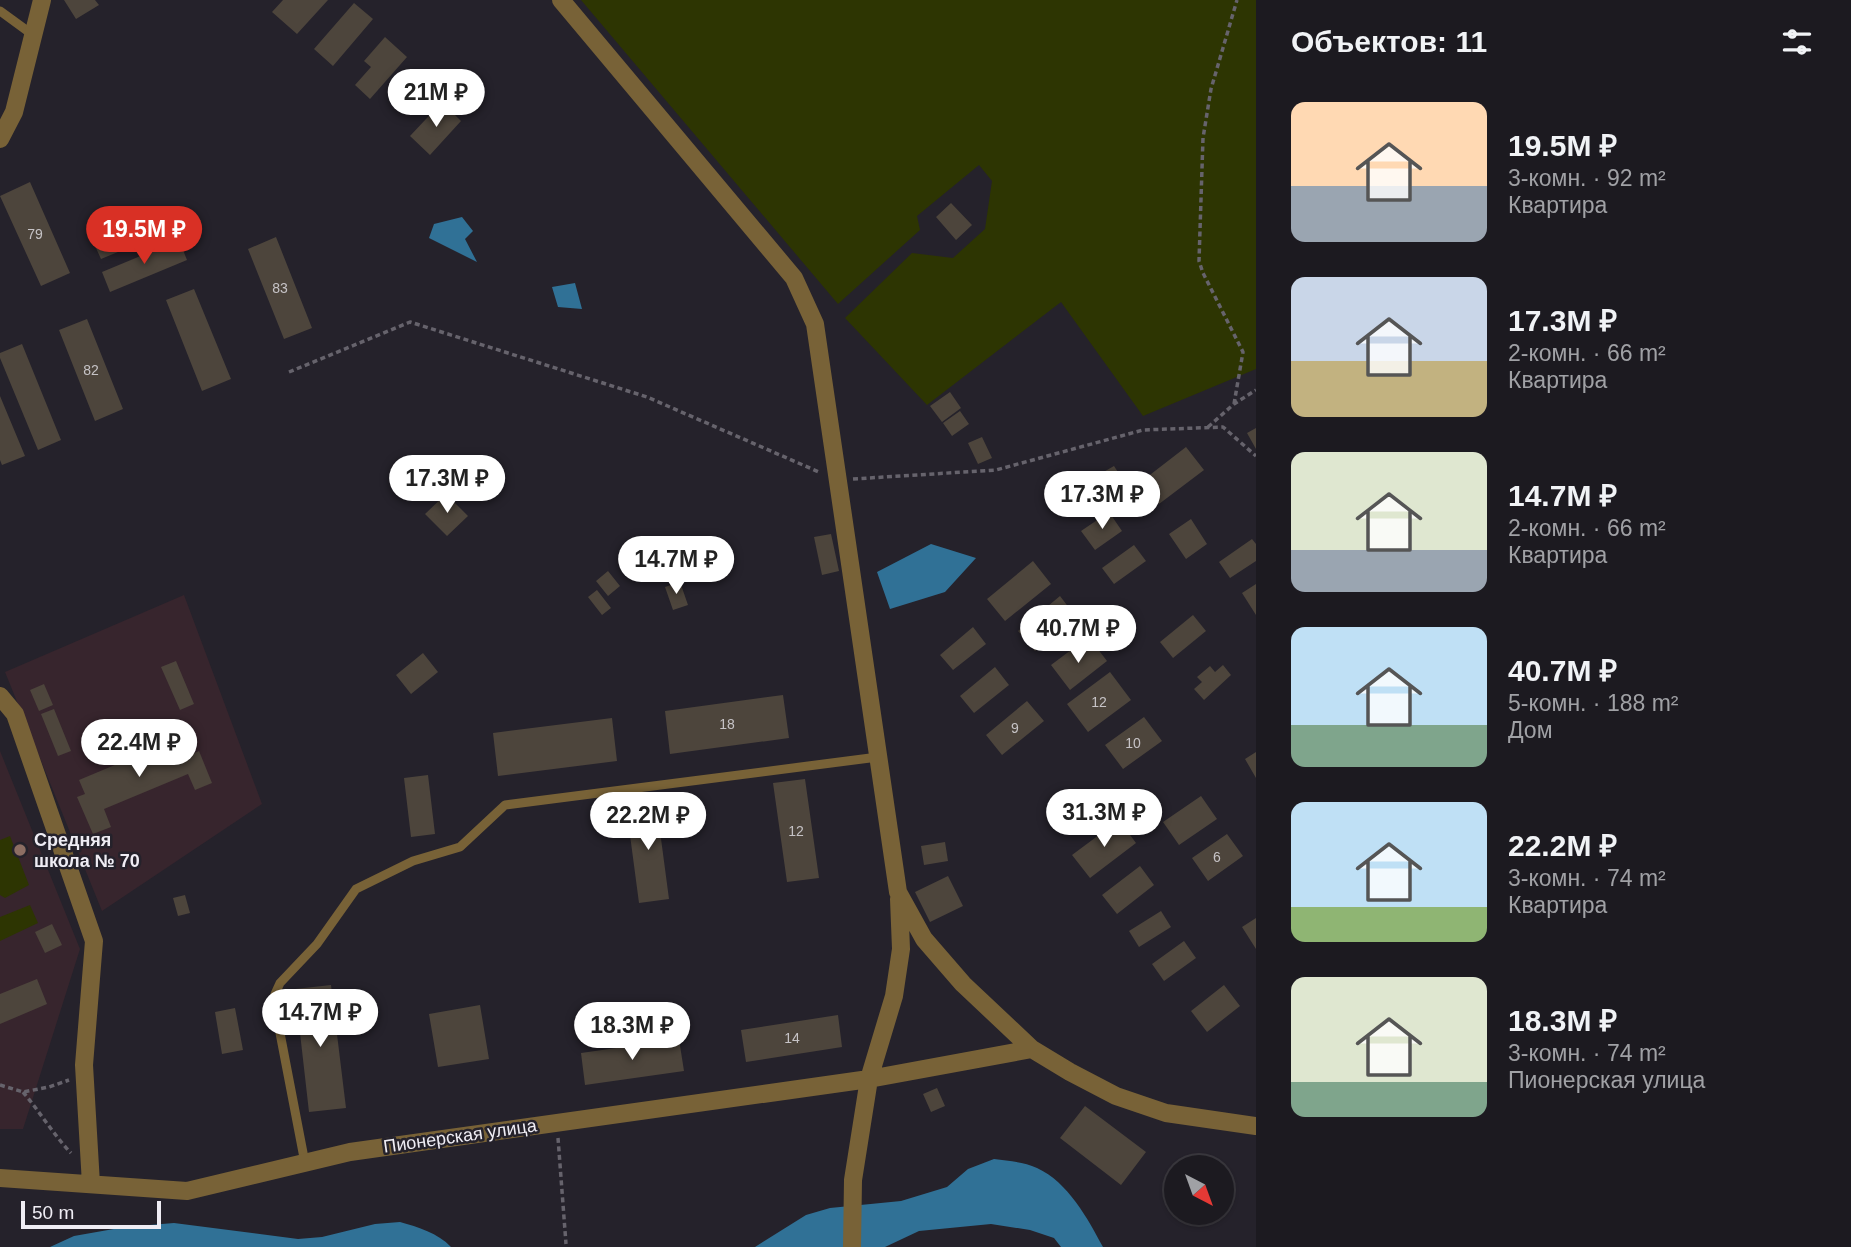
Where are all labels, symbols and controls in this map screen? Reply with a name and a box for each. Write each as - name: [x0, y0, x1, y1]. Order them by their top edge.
- icon: filters: [1778, 23, 1816, 61]
- text: Объектов: 11: [1291, 25, 1487, 58]
- pin: 21M ₽: [387, 69, 485, 129]
- text: 21M ₽: [404, 79, 468, 105]
- text: 19.5M ₽: [1508, 129, 1617, 162]
- icon: home: [1347, 130, 1431, 214]
- text: 3-комн. · 92 m²: [1508, 165, 1666, 191]
- text: Квартира: [1508, 192, 1607, 218]
- pin: 19.5M ₽: [79, 206, 209, 266]
- text: 19.5M ₽: [102, 216, 186, 242]
- house number: 79: [27, 226, 43, 242]
- house number: 83: [272, 280, 288, 296]
- text: 17.3M ₽: [1508, 304, 1617, 337]
- icon: home: [1347, 305, 1431, 389]
- text: 2-комн. · 66 m²: [1508, 340, 1666, 366]
- house number: 82: [83, 362, 99, 378]
- text: Квартира: [1508, 367, 1607, 393]
- pin: 17.3M ₽: [382, 456, 512, 515]
- text: 17.3M ₽: [405, 465, 489, 491]
- pin: 17.3M ₽: [1037, 472, 1167, 531]
- text: 14.7M ₽: [1508, 479, 1617, 512]
- icon: home: [1347, 480, 1431, 564]
- text: 17.3M ₽: [1060, 481, 1144, 507]
- text: 2-комн. · 66 m²: [1508, 515, 1666, 541]
- pin: 14.7M ₽: [611, 536, 741, 596]
- text: Квартира: [1508, 542, 1607, 568]
- text: 14.7M ₽: [634, 546, 718, 572]
- pin: 40.7M ₽: [1013, 606, 1143, 665]
- text: 40.7M ₽: [1036, 615, 1120, 641]
- text: 40.7M ₽: [1508, 654, 1617, 687]
- icon: home: [1347, 655, 1431, 739]
- text: 5-комн. · 188 m²: [1508, 690, 1679, 716]
- house number: 12: [1091, 694, 1107, 710]
- house number: 18: [719, 716, 735, 732]
- text: Дом: [1508, 717, 1552, 743]
- pin: 22.4M ₽: [74, 720, 204, 779]
- house number: 9: [1011, 720, 1019, 736]
- text: 22.4M ₽: [97, 729, 181, 755]
- house number: 10: [1125, 735, 1141, 751]
- pin: 31.3M ₽: [1039, 790, 1169, 849]
- pin: 22.2M ₽: [583, 792, 713, 852]
- text: 31.3M ₽: [1062, 799, 1146, 825]
- text: 22.2M ₽: [606, 802, 690, 828]
- house number: 12: [788, 823, 804, 839]
- text: 22.2M ₽: [1508, 829, 1617, 862]
- place label: Средняя школа № 70: [34, 830, 140, 871]
- icon: home: [1347, 830, 1431, 914]
- marker: Средняя школа № 70: [12, 842, 28, 858]
- house number: 6: [1213, 849, 1221, 865]
- text: 3-комн. · 74 m²: [1508, 865, 1666, 891]
- text: Квартира: [1508, 892, 1607, 918]
- pin: 14.7M ₽: [255, 990, 385, 1049]
- text: 14.7M ₽: [278, 999, 362, 1025]
- pin: 18.3M ₽: [567, 1002, 697, 1062]
- text: 18.3M ₽: [1508, 1004, 1617, 1037]
- icon: home: [1347, 1005, 1431, 1089]
- text: 18.3M ₽: [590, 1012, 674, 1038]
- house number: 14: [784, 1030, 800, 1046]
- text: 3-комн. · 74 m²: [1508, 1040, 1666, 1066]
- text: Пионерская улица: [1508, 1067, 1705, 1093]
- street label: Пионерская улица: [382, 1115, 539, 1157]
- north arrow: [1164, 1155, 1234, 1225]
- map controls: [1164, 1155, 1234, 1225]
- scale bar: [21, 1198, 161, 1230]
- text: 50 m: [32, 1202, 74, 1223]

